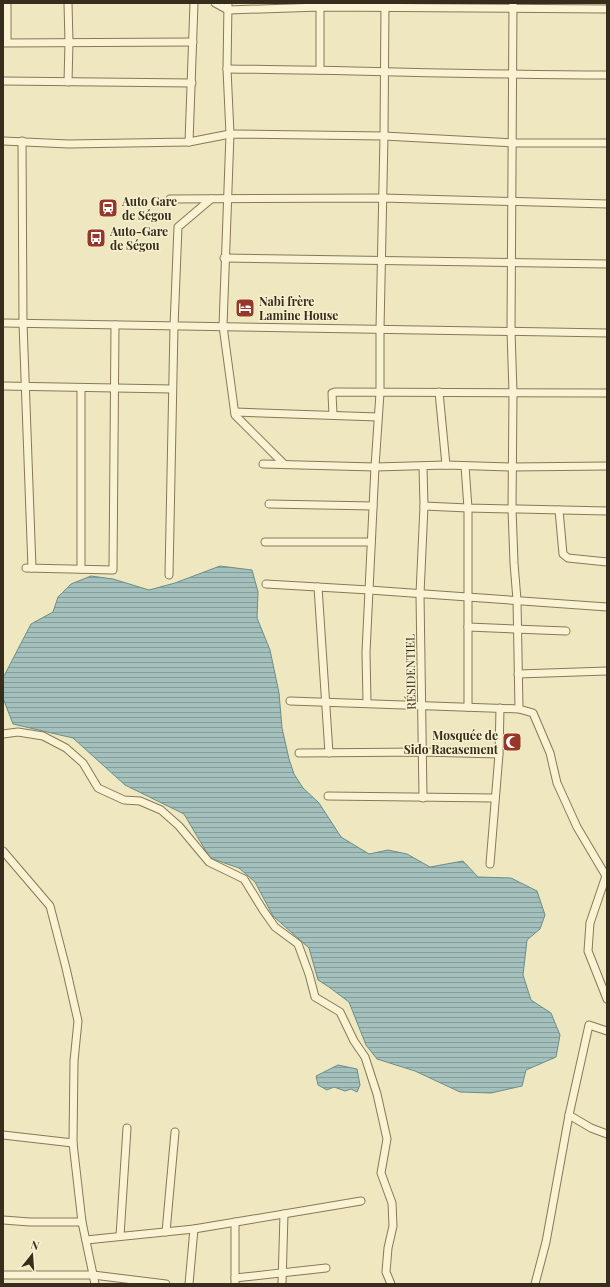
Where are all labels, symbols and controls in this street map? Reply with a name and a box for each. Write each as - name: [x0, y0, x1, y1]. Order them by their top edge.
- place label: Auto Gare de Ségou: [121, 193, 177, 223]
- station icon: Auto Gare de Ségou: [97, 197, 119, 219]
- place label: Auto-Gare de Ségou: [109, 223, 168, 253]
- bus stop icon: Auto-Gare de Ségou: [85, 227, 107, 249]
- place label: Nabi frère Lamine House: [259, 293, 338, 323]
- hotel icon: Nabi frère Lamine House: [234, 297, 256, 319]
- street label: RÉSIDENTIEL: [401, 634, 419, 710]
- place label: Mosquée de Sido Racasement: [404, 727, 499, 757]
- mosque icon: Mosquée de Sido Racasement: [501, 731, 523, 753]
- north arrow: [12, 1235, 52, 1275]
- text: N: [29, 1237, 41, 1253]

